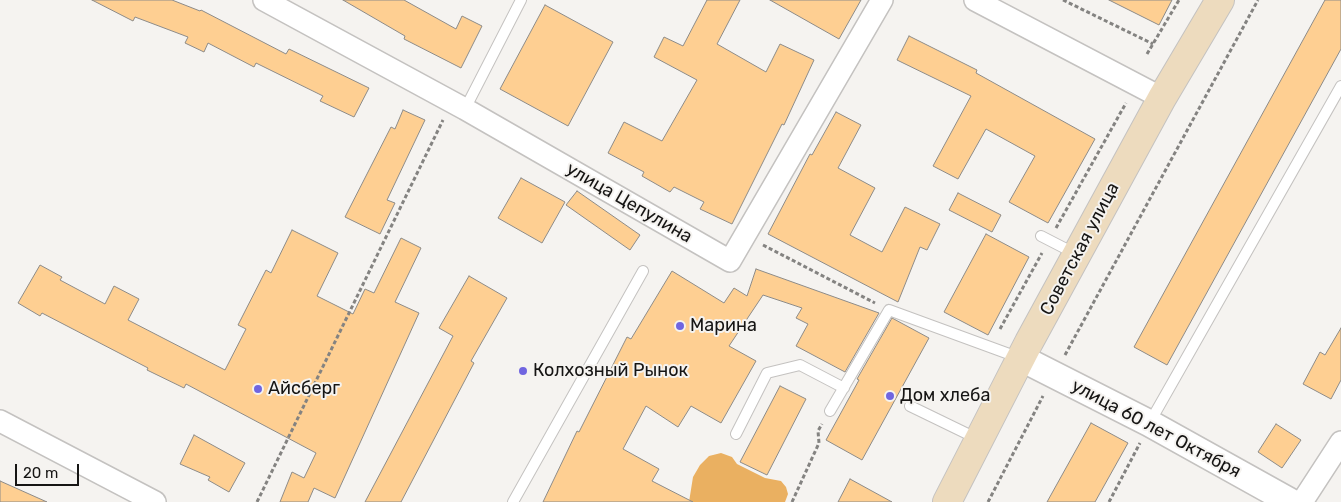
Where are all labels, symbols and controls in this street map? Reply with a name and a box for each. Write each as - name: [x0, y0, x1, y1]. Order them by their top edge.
- street label: улица Цепулина: [562, 158, 696, 248]
- street label: Советская улица: [1036, 179, 1124, 319]
- place label: Марина: [690, 315, 757, 337]
- marker: Марина: [674, 320, 686, 332]
- place label: Колхозный Рынок: [533, 360, 688, 382]
- marker: Колхозный Рынок: [517, 365, 529, 377]
- street label: улица 60 лет Октября: [1068, 375, 1244, 483]
- place label: Айсберг: [268, 378, 340, 400]
- marker: Айсберг: [252, 383, 264, 395]
- place label: Дом хлеба: [900, 385, 990, 407]
- marker: Дом хлеба: [884, 390, 896, 402]
- scale bar: [18, 454, 81, 486]
- text: 20 m: [23, 464, 58, 482]

